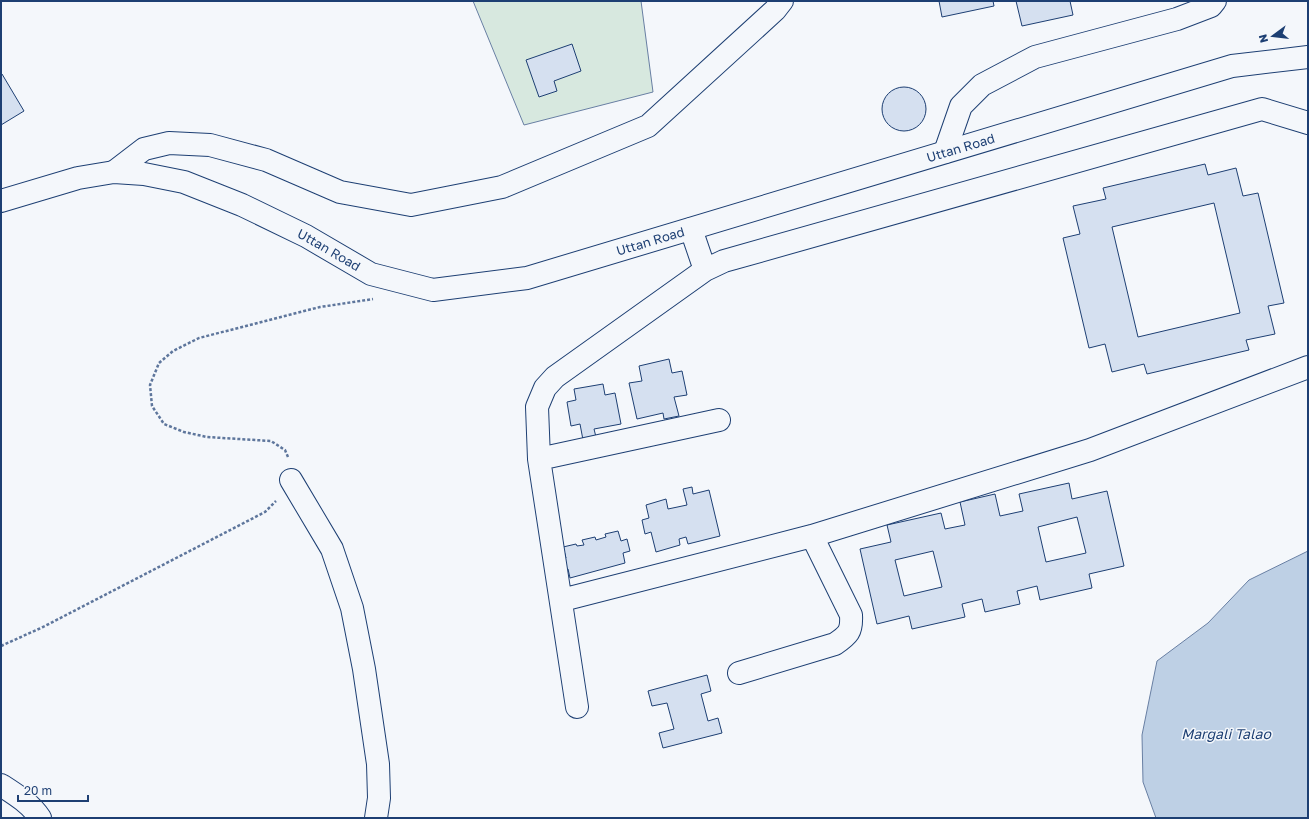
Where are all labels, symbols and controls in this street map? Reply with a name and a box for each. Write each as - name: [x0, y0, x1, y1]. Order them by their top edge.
- north arrow: [1253, 16, 1293, 56]
- text: N: [1255, 33, 1270, 44]
- street label: Uttan Road: [925, 130, 996, 165]
- street label: Uttan Road: [614, 223, 686, 259]
- street label: Uttan Road: [295, 225, 363, 274]
- water label: Margali Talao: [1181, 725, 1272, 742]
- scale bar: [18, 777, 88, 803]
- text: 20 m: [24, 783, 52, 798]

